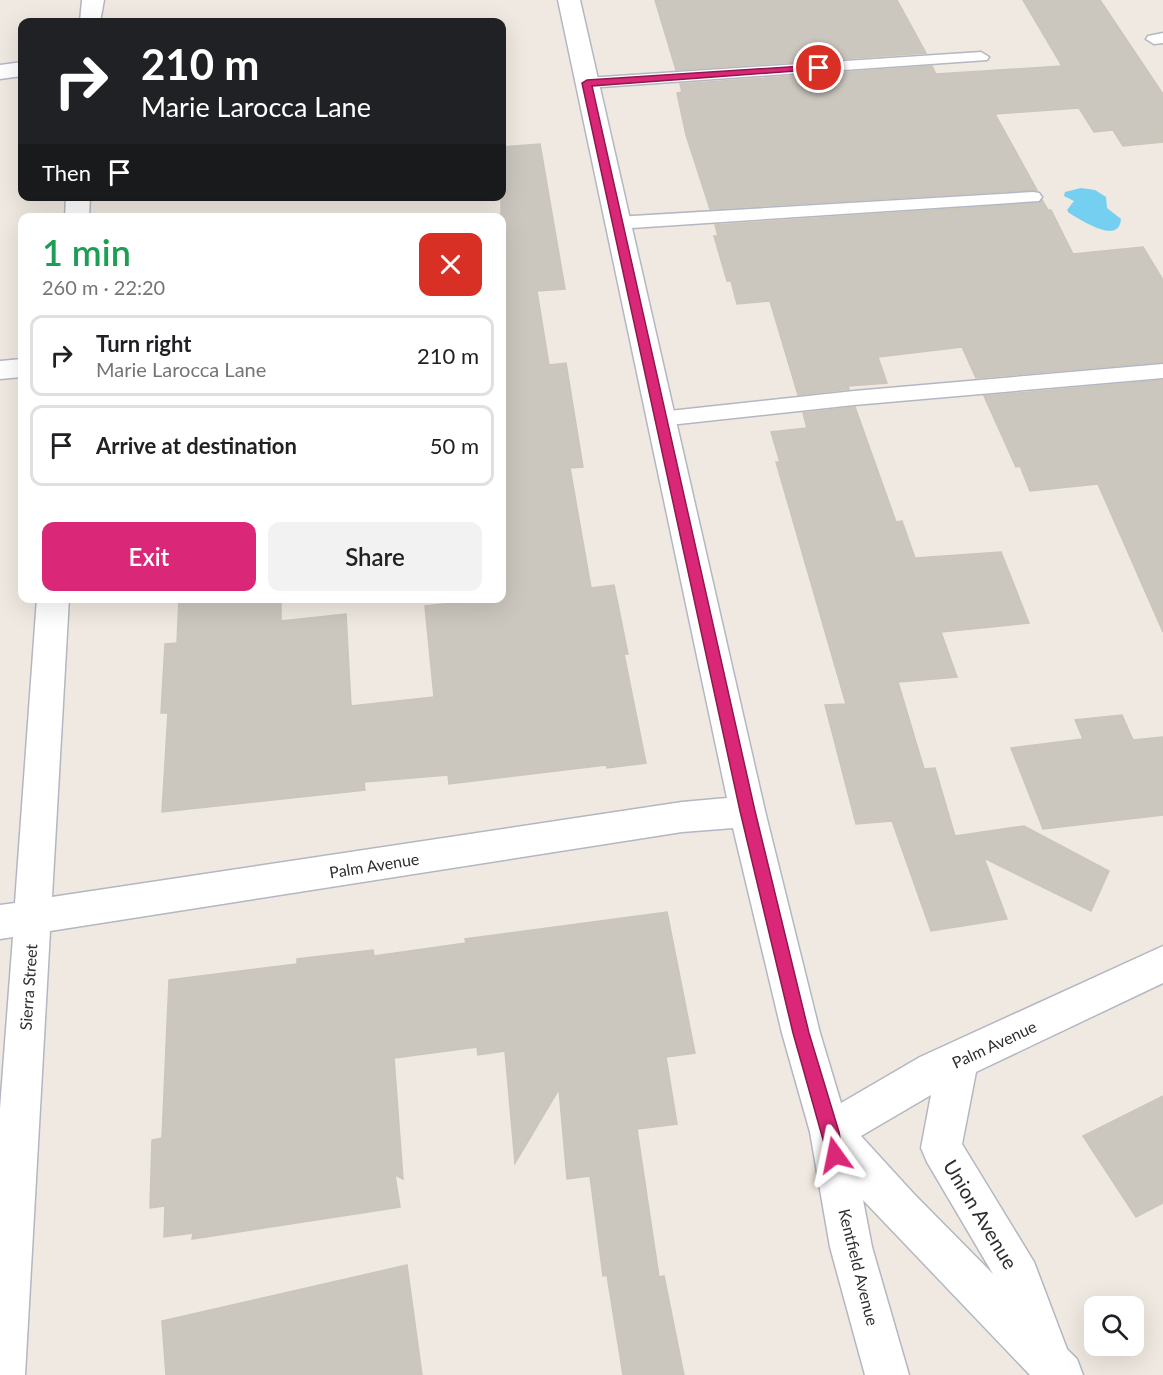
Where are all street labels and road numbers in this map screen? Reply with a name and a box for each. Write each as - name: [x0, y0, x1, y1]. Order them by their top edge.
- street label: Palm Avenue: [328, 849, 420, 881]
- street label: Sierra Street: [16, 943, 41, 1031]
- street label: Palm Avenue: [949, 1016, 1039, 1072]
- street label: Union Avenue: [939, 1155, 1023, 1273]
- street label: Kentfield Avenue: [835, 1207, 883, 1327]

